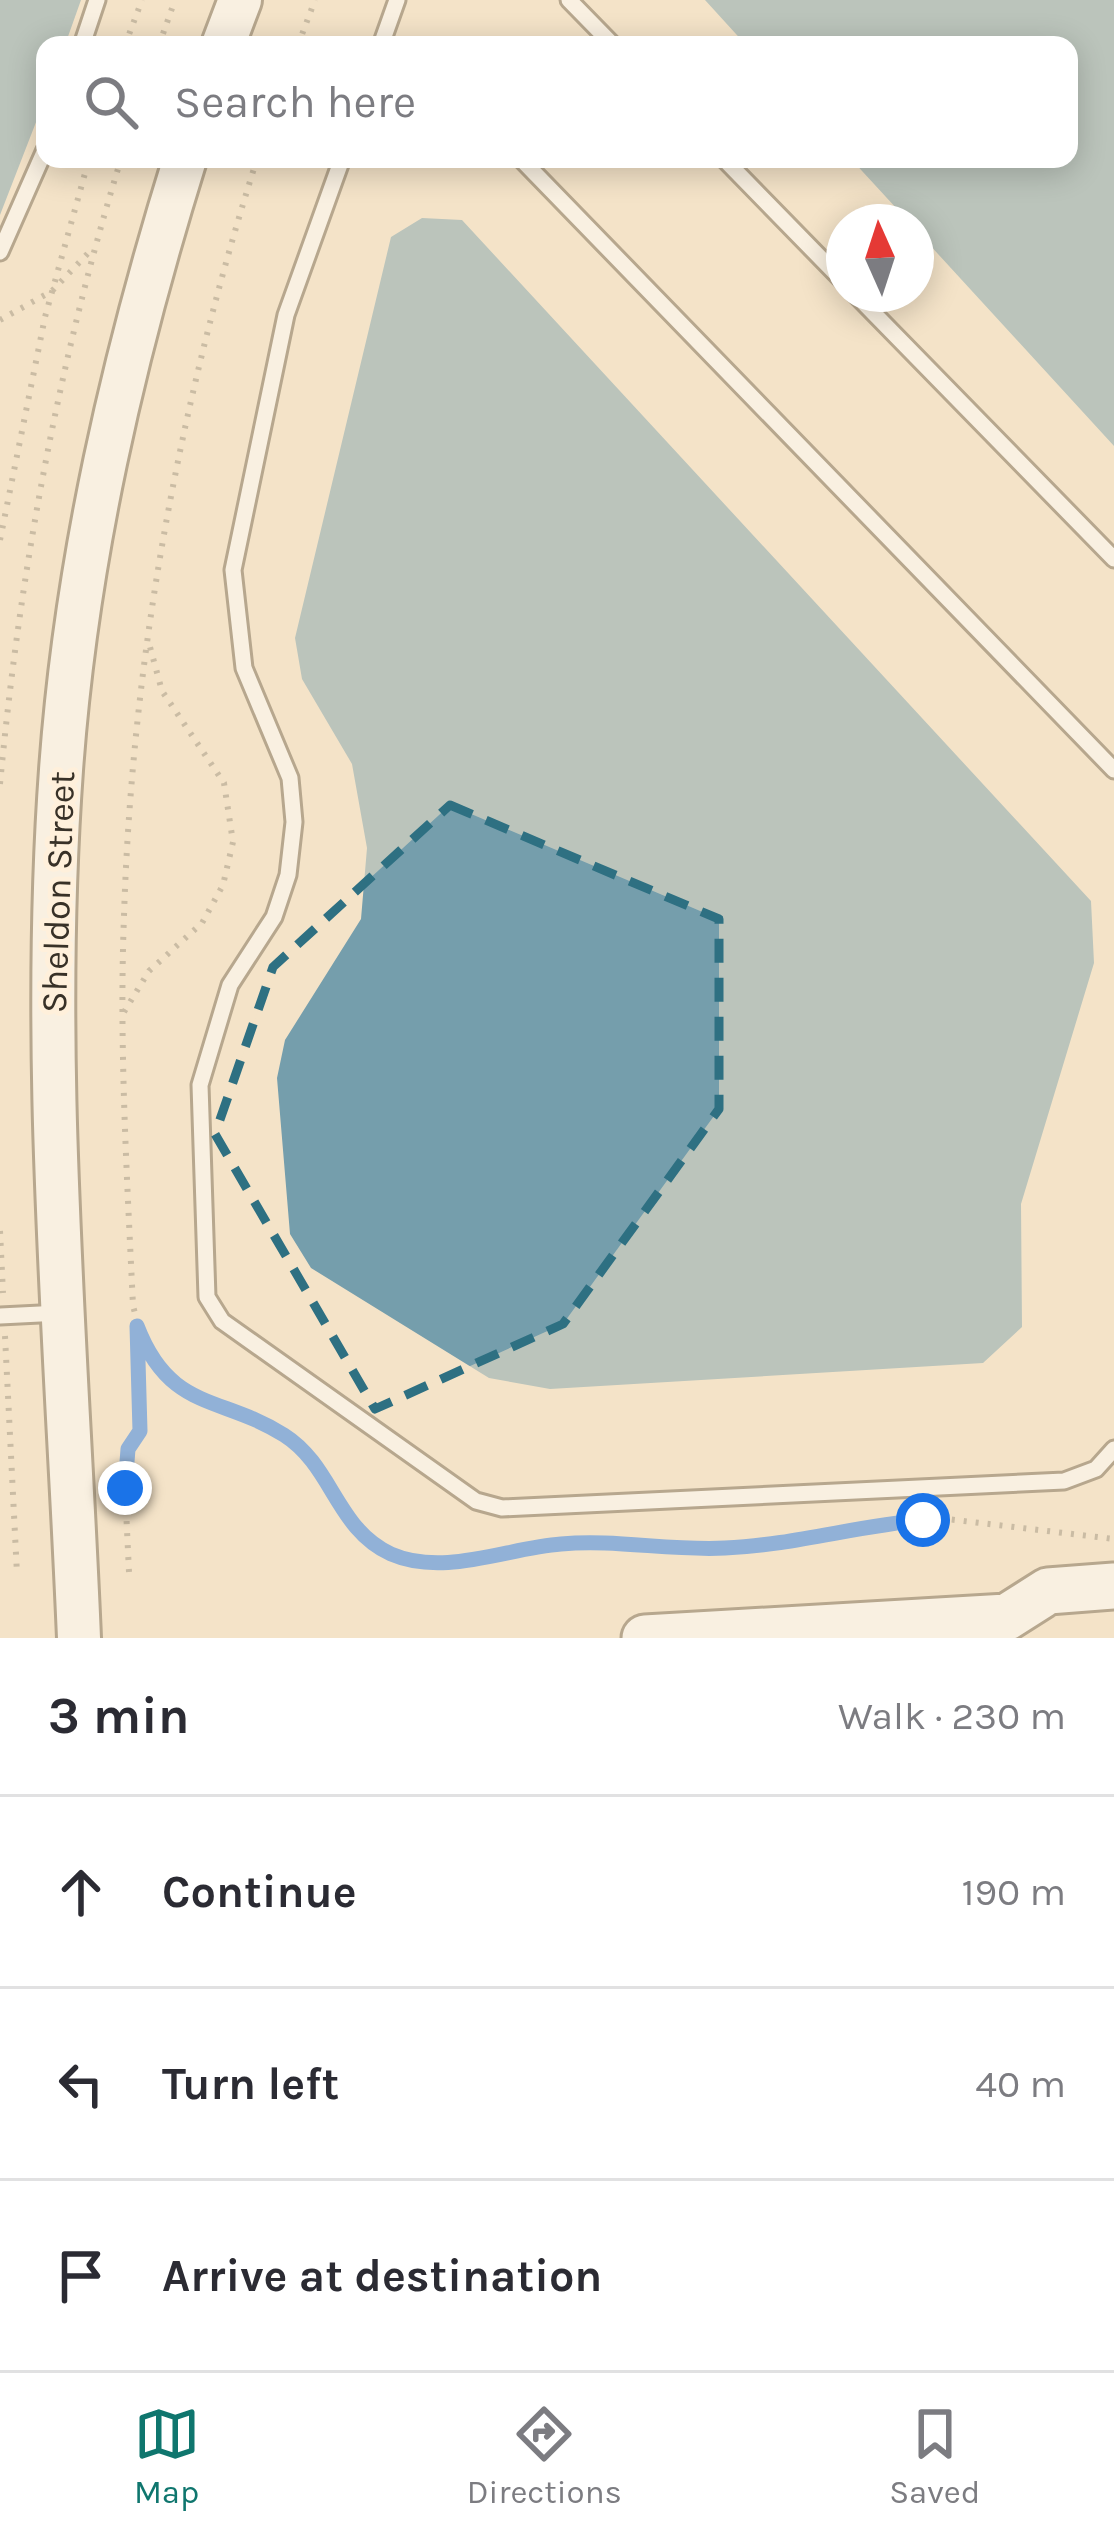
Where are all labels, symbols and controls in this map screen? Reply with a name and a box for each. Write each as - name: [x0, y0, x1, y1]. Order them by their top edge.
- search box: [36, 36, 1078, 168]
- icon: search: [78, 69, 144, 135]
- text: Search here: [174, 76, 416, 128]
- north arrow: [826, 204, 934, 312]
- street label: Sheldon Street: [33, 770, 83, 1014]
- route end: [98, 1461, 152, 1515]
- route start: [896, 1493, 950, 1547]
- text: 3 min: [48, 1686, 190, 1746]
- text: Walk · 230 m: [838, 1693, 1066, 1739]
- icon: ahead: [48, 1859, 114, 1925]
- text: Continue: [162, 1866, 357, 1918]
- text: 190 m: [962, 1869, 1066, 1915]
- icon: left: [48, 2051, 114, 2117]
- text: Turn left: [162, 2058, 339, 2110]
- text: 40 m: [975, 2061, 1066, 2107]
- icon: arrive: [48, 2243, 114, 2309]
- text: Arrive at destination: [162, 2250, 602, 2302]
- tab: Map: [134, 2401, 200, 2511]
- tab: Directions: [467, 2401, 622, 2511]
- tab: Saved: [889, 2401, 980, 2511]

